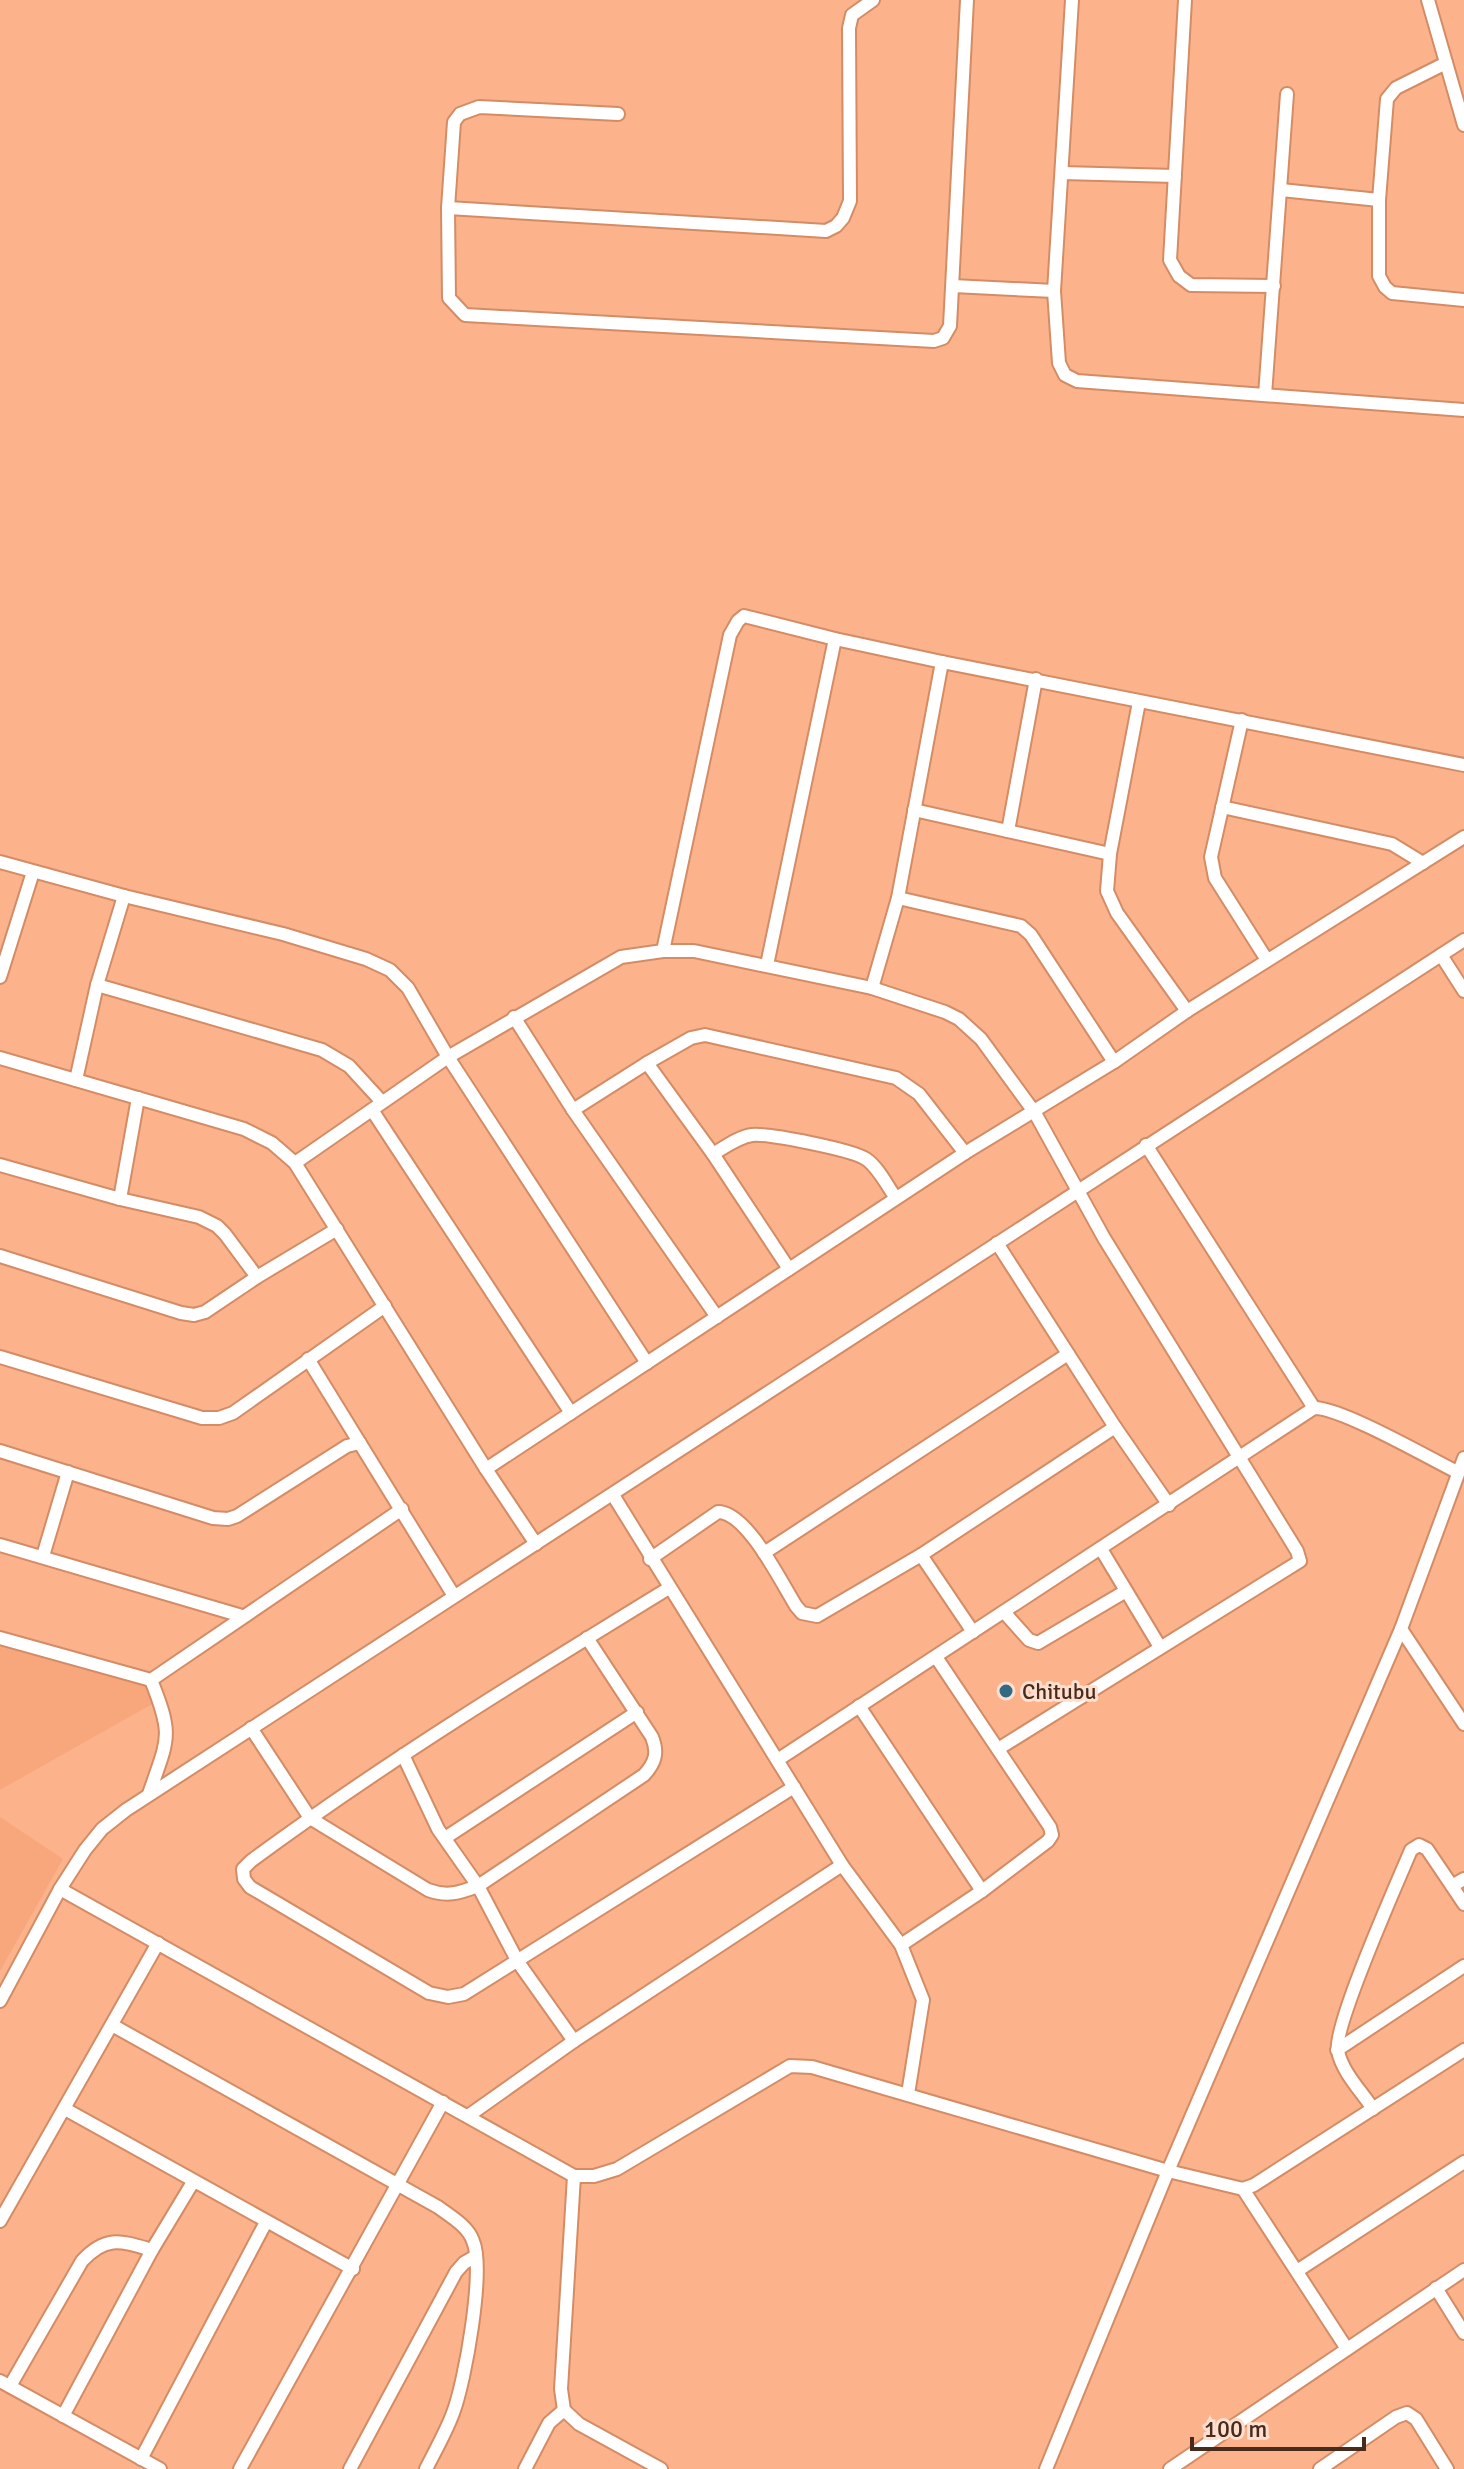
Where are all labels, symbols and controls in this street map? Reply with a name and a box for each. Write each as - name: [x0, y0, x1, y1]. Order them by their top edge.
- place label: Chitubu: [1022, 1678, 1096, 1705]
- marker: Chitubu: [997, 1682, 1015, 1700]
- scale bar: [1192, 2401, 1364, 2451]
- text: 100 m: [1204, 2414, 1267, 2444]

